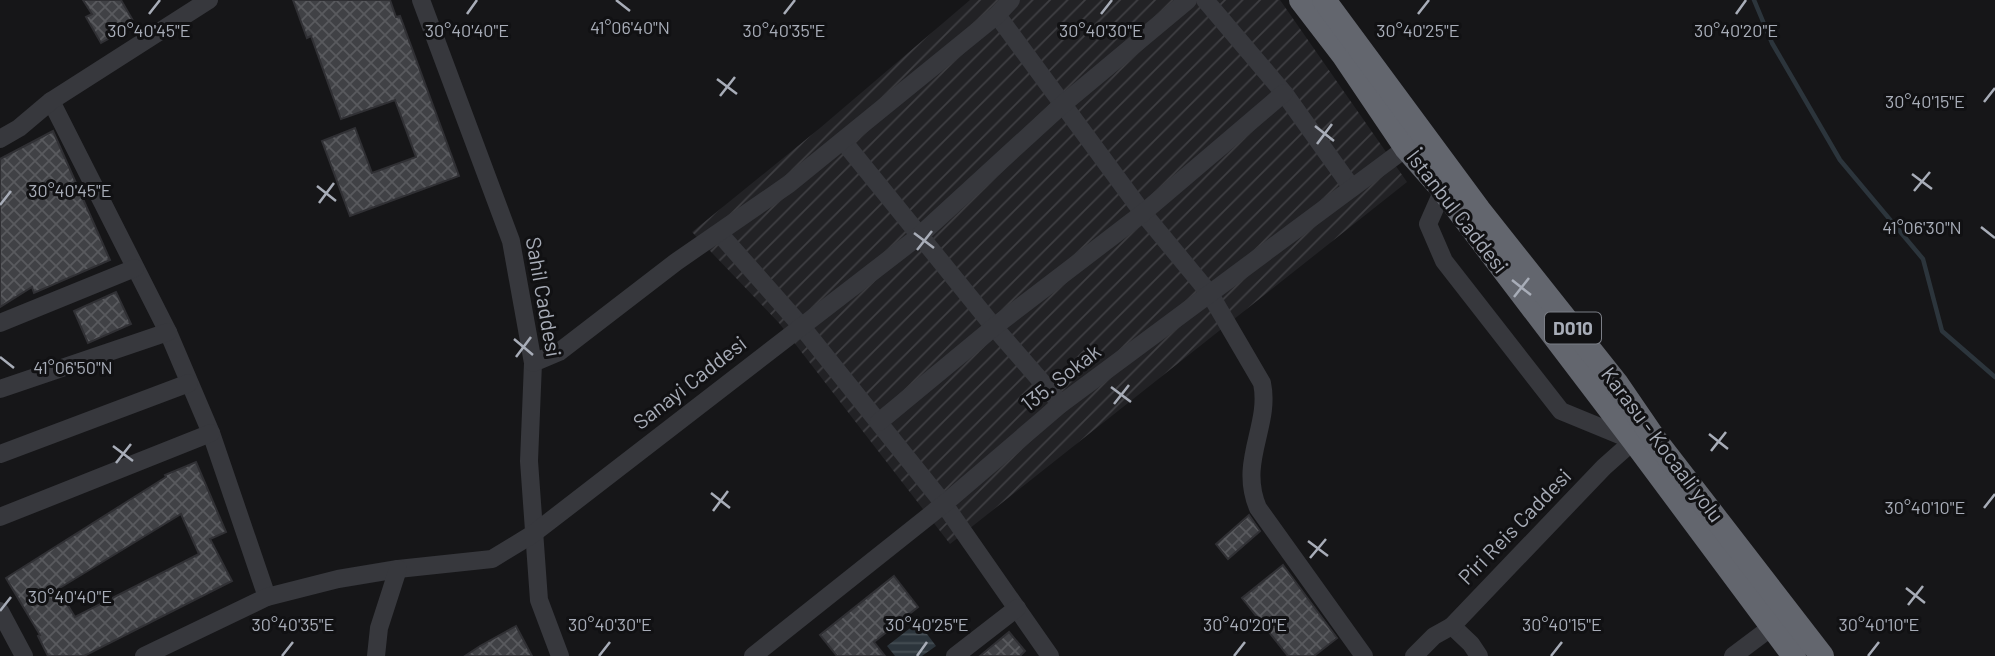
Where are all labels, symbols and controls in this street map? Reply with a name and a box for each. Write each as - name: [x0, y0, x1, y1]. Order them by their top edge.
- text: 41°06'40"N: [590, 16, 670, 38]
- text: 30°40'45"E: [107, 19, 191, 41]
- text: 30°40'40"E: [425, 19, 509, 41]
- text: 30°40'35"E: [743, 19, 825, 41]
- text: 30°40'30"E: [1059, 19, 1143, 41]
- text: 30°40'25"E: [1376, 19, 1460, 41]
- text: 30°40'20"E: [1694, 19, 1778, 41]
- text: 30°40'15"E: [1885, 90, 1965, 112]
- street label: İstanbul Caddesi: [1402, 144, 1514, 278]
- text: 30°40'45"E: [28, 179, 112, 201]
- text: 41°06'30"N: [1882, 216, 1962, 238]
- street label: Sahil Caddesi: [522, 235, 567, 359]
- road number: D010: [1545, 312, 1601, 344]
- street label: Sanayi Caddesi: [627, 330, 751, 434]
- street label: 135. Sokak: [1015, 338, 1105, 416]
- text: 41°06'50"N: [33, 356, 113, 378]
- street label: Karasu - Kocaali yolu: [1597, 362, 1730, 526]
- street label: Piri Reis Caddesi: [1452, 463, 1575, 589]
- text: 30°40'10"E: [1885, 496, 1965, 518]
- text: 30°40'40"E: [28, 585, 112, 607]
- text: 30°40'35"E: [252, 613, 334, 635]
- text: 30°40'30"E: [568, 613, 652, 635]
- text: 30°40'25"E: [885, 613, 969, 635]
- text: 30°40'20"E: [1203, 613, 1287, 635]
- text: 30°40'15"E: [1522, 613, 1602, 635]
- text: 30°40'10"E: [1839, 613, 1919, 635]

